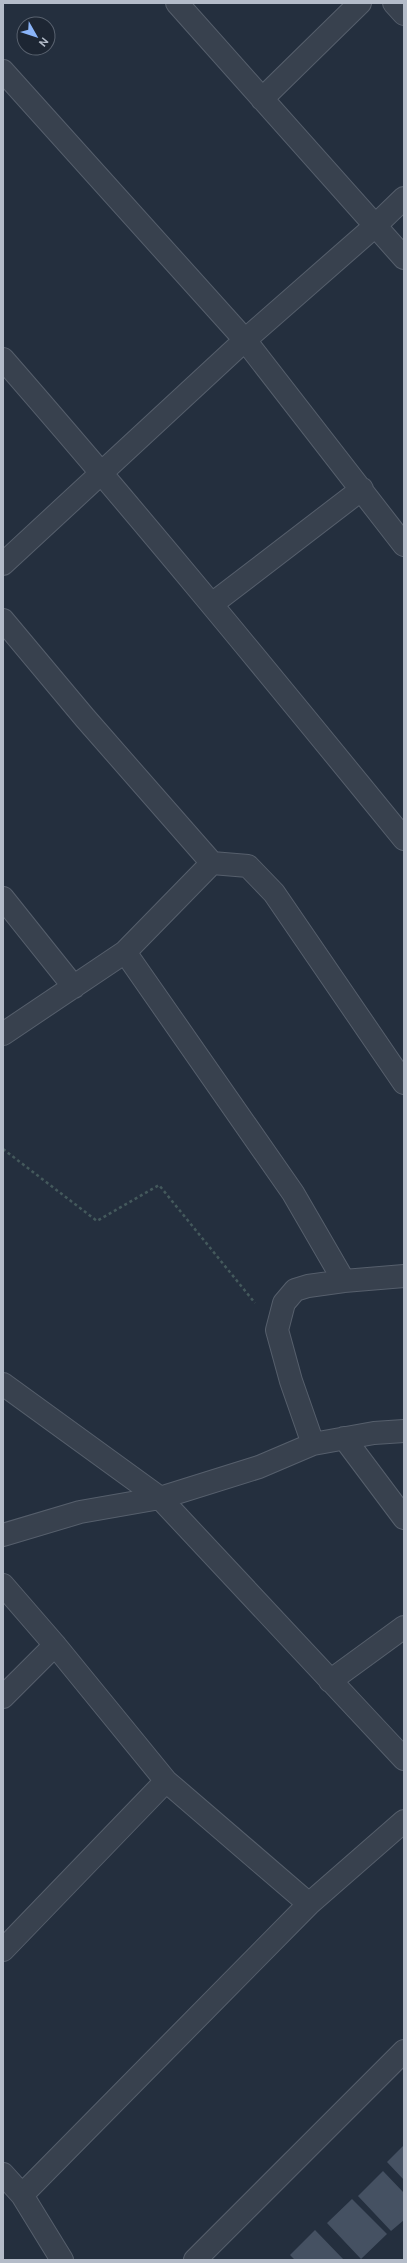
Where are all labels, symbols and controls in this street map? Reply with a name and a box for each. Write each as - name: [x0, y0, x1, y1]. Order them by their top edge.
- north arrow: [16, 16, 56, 56]
- text: N: [37, 35, 51, 49]

